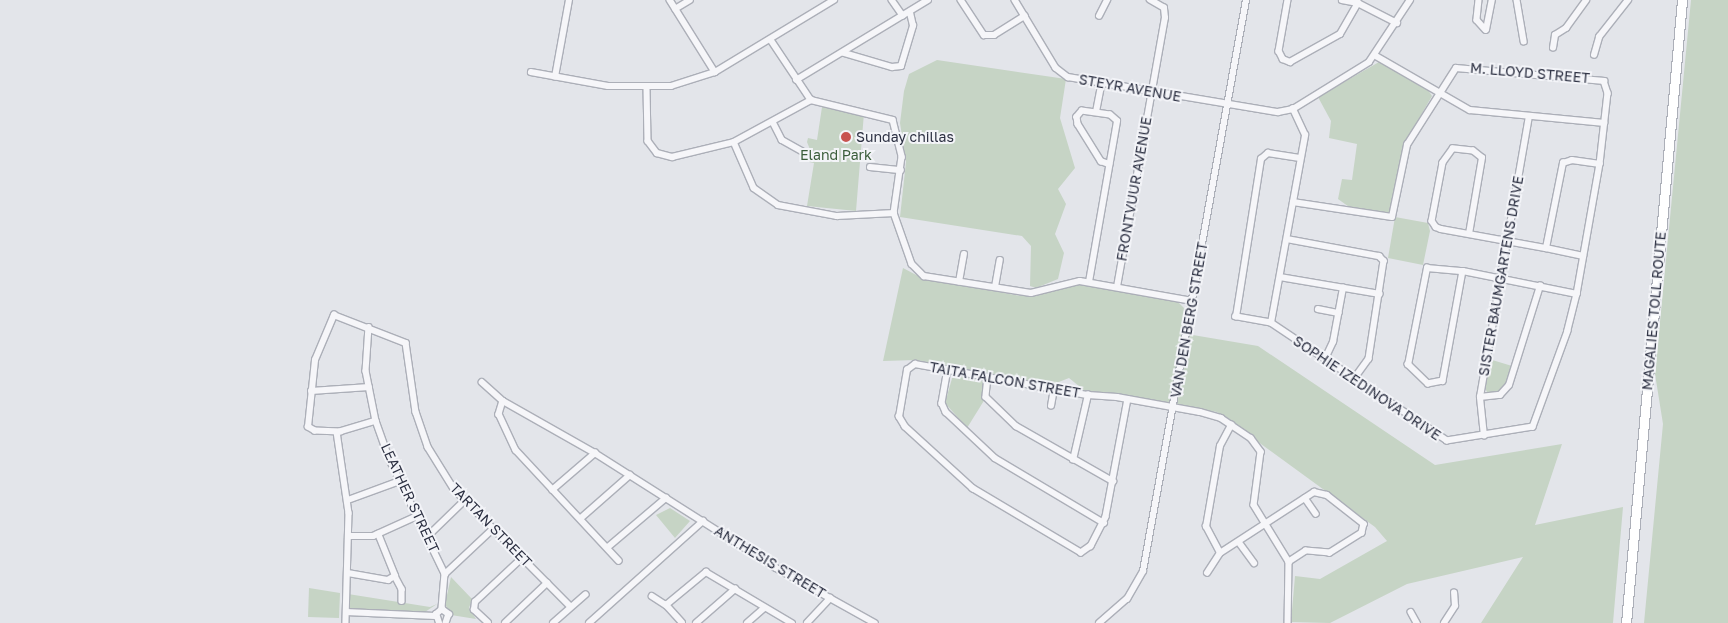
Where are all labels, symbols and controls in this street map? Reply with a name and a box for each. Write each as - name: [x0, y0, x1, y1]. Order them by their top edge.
- street label: M. LLOYD STREET: [1469, 59, 1591, 87]
- street label: STEYR AVENUE: [1078, 71, 1182, 105]
- street label: FRONTVUUR AVENUE: [1113, 116, 1155, 262]
- place label: Sunday chillas: [856, 129, 954, 145]
- marker: Sunday chillas: [840, 131, 852, 143]
- park label: Eland Park: [800, 147, 872, 163]
- street label: SISTER BAUMGARTENS DRIVE: [1475, 175, 1527, 377]
- street label: MAGALIES TOLL ROUTE: [1639, 231, 1669, 391]
- street label: VAN DEN BERG STREET: [1167, 241, 1211, 399]
- street label: SOPHIE IZEDINOVA DRIVE: [1290, 332, 1444, 444]
- street label: TAITA FALCON STREET: [928, 358, 1082, 402]
- street label: LEATHER STREET: [377, 441, 443, 555]
- street label: TARTAN STREET: [447, 479, 535, 571]
- street label: ANTHESIS STREET: [711, 522, 829, 602]

